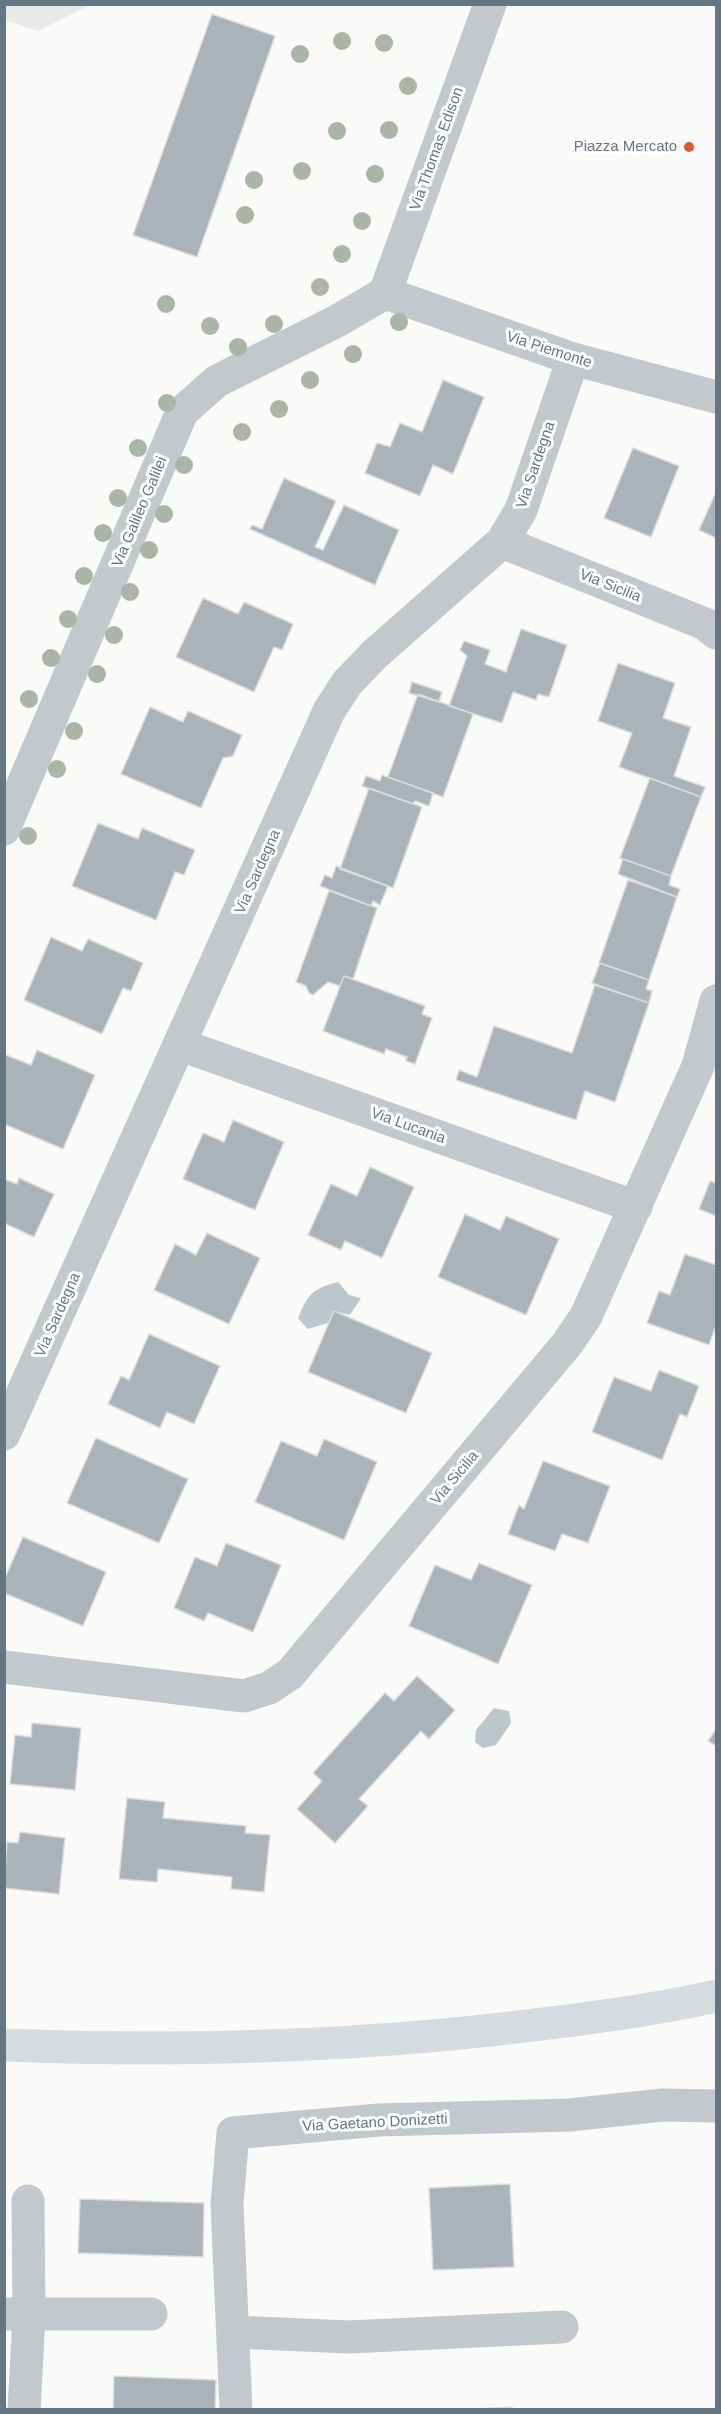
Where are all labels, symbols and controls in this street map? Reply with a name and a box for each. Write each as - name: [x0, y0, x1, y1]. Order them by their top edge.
- street label: Via Thomas Edison: [406, 85, 468, 213]
- place label: Piazza Mercato: [574, 138, 677, 156]
- marker: Piazza Mercato: [682, 140, 696, 154]
- street label: Via Piemonte: [504, 328, 594, 372]
- street label: Via Sardegna: [513, 419, 559, 511]
- street label: Via Galileo Galilei: [109, 454, 171, 570]
- street label: Via Sicilia: [577, 566, 643, 606]
- street label: Via Sardegna: [231, 827, 285, 917]
- street label: Via Lucania: [368, 1104, 448, 1148]
- street label: Via Sardegna: [31, 1270, 85, 1360]
- street label: Via Sicilia: [427, 1447, 483, 1509]
- street label: Via Gaetano Donizetti: [302, 2110, 448, 2136]

